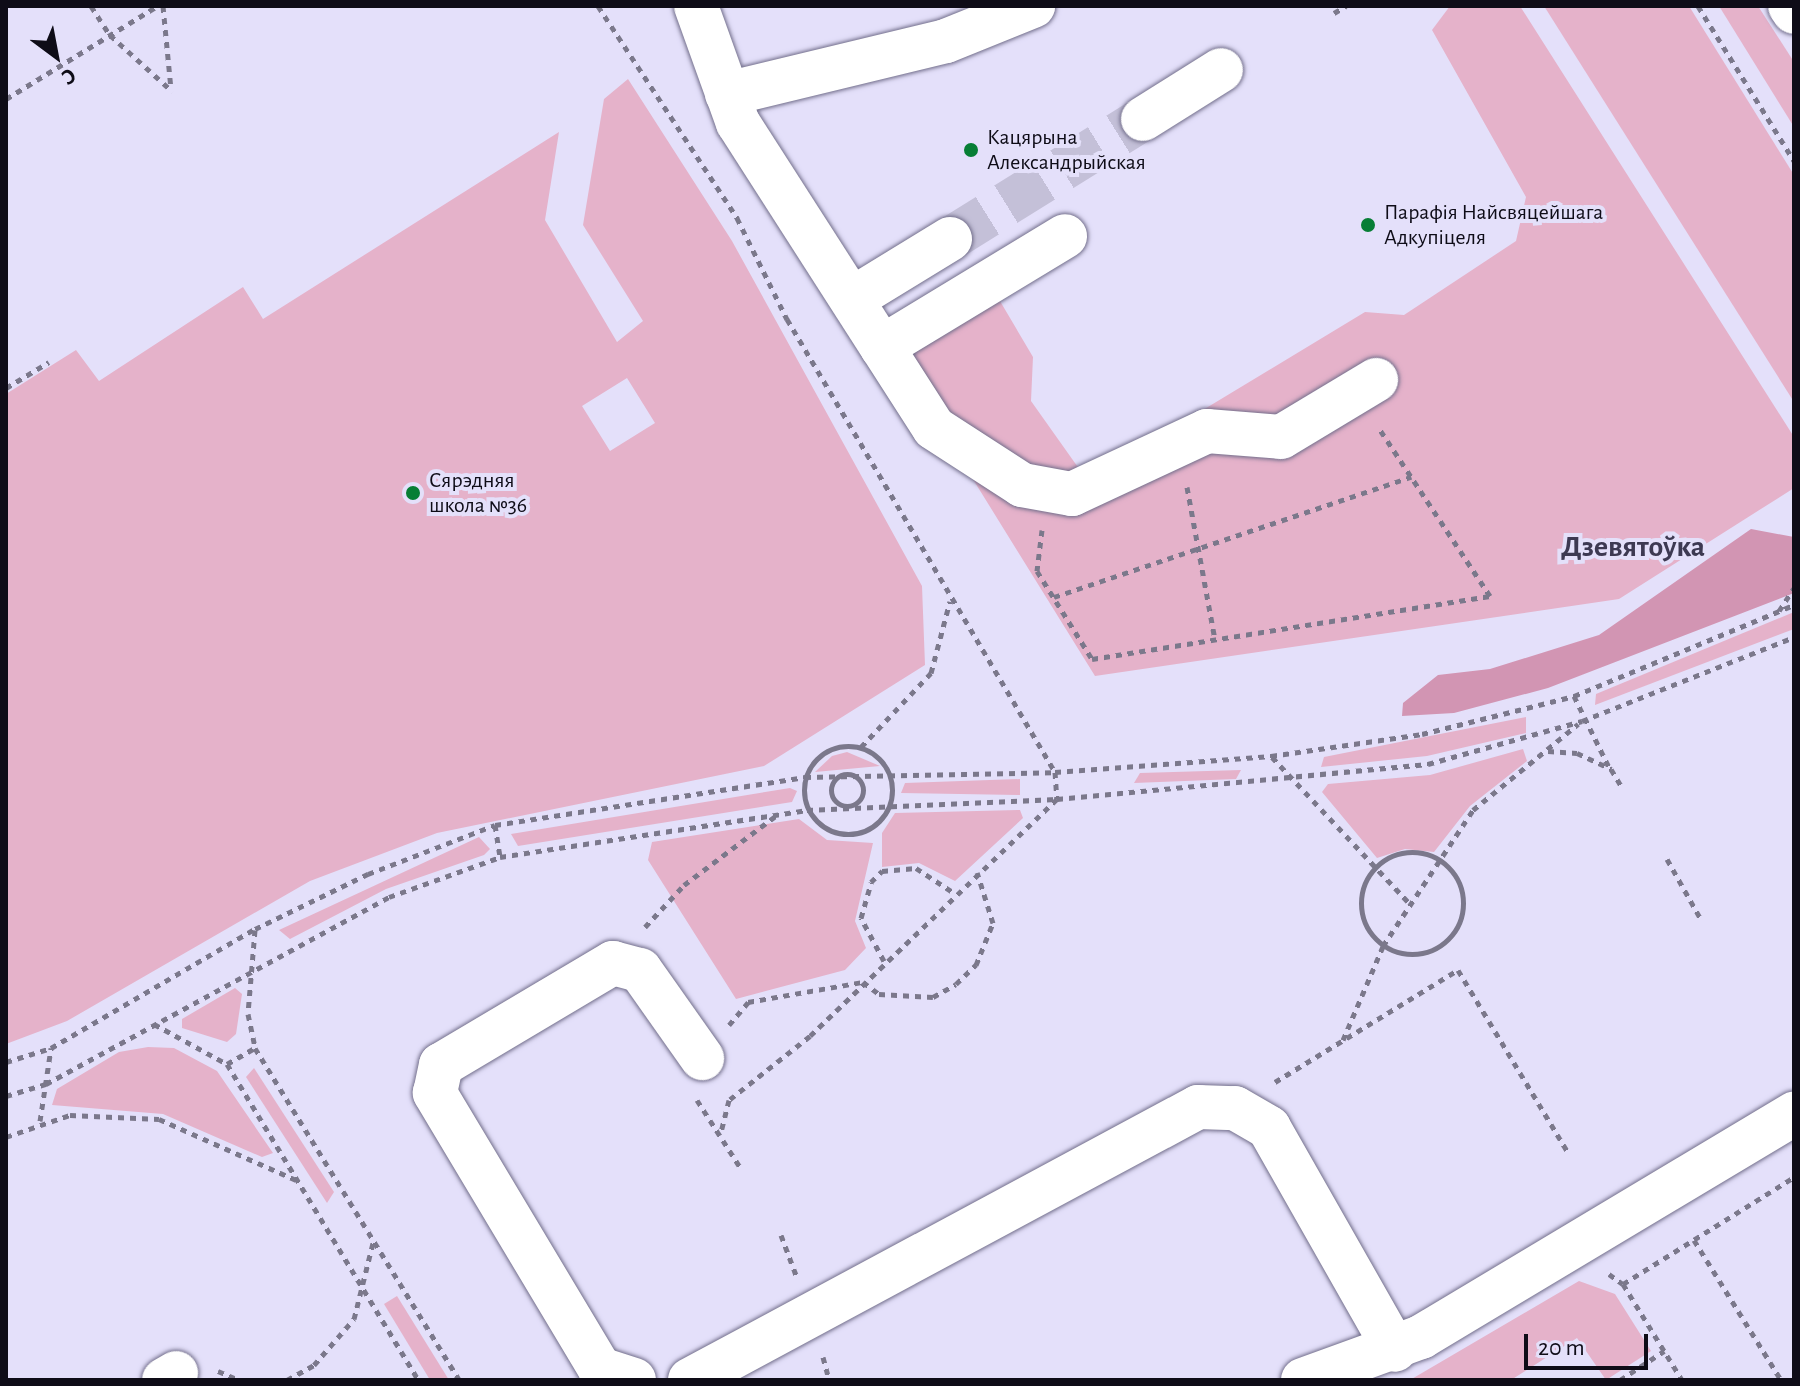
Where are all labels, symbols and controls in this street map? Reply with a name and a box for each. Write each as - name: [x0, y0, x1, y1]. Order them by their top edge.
- north arrow: [16, 16, 96, 96]
- text: С: [58, 64, 80, 89]
- place label: Кацярына Александрыйская: [987, 124, 1146, 176]
- marker: Кацярына Александрыйская: [962, 141, 980, 159]
- place label: Парафія Найсвяцейшага Адкупіцеля: [1384, 199, 1603, 250]
- marker: Парафія Найсвяцейшага Адкупіцеля: [1359, 216, 1377, 234]
- place label: Сярэдняя школа №36: [429, 467, 527, 518]
- marker: Сярэдняя школа №36: [404, 484, 422, 502]
- district label: Дзевятоўка: [1561, 529, 1705, 565]
- scale bar: [1528, 1318, 1652, 1368]
- text: 20 m: [1538, 1336, 1585, 1360]

